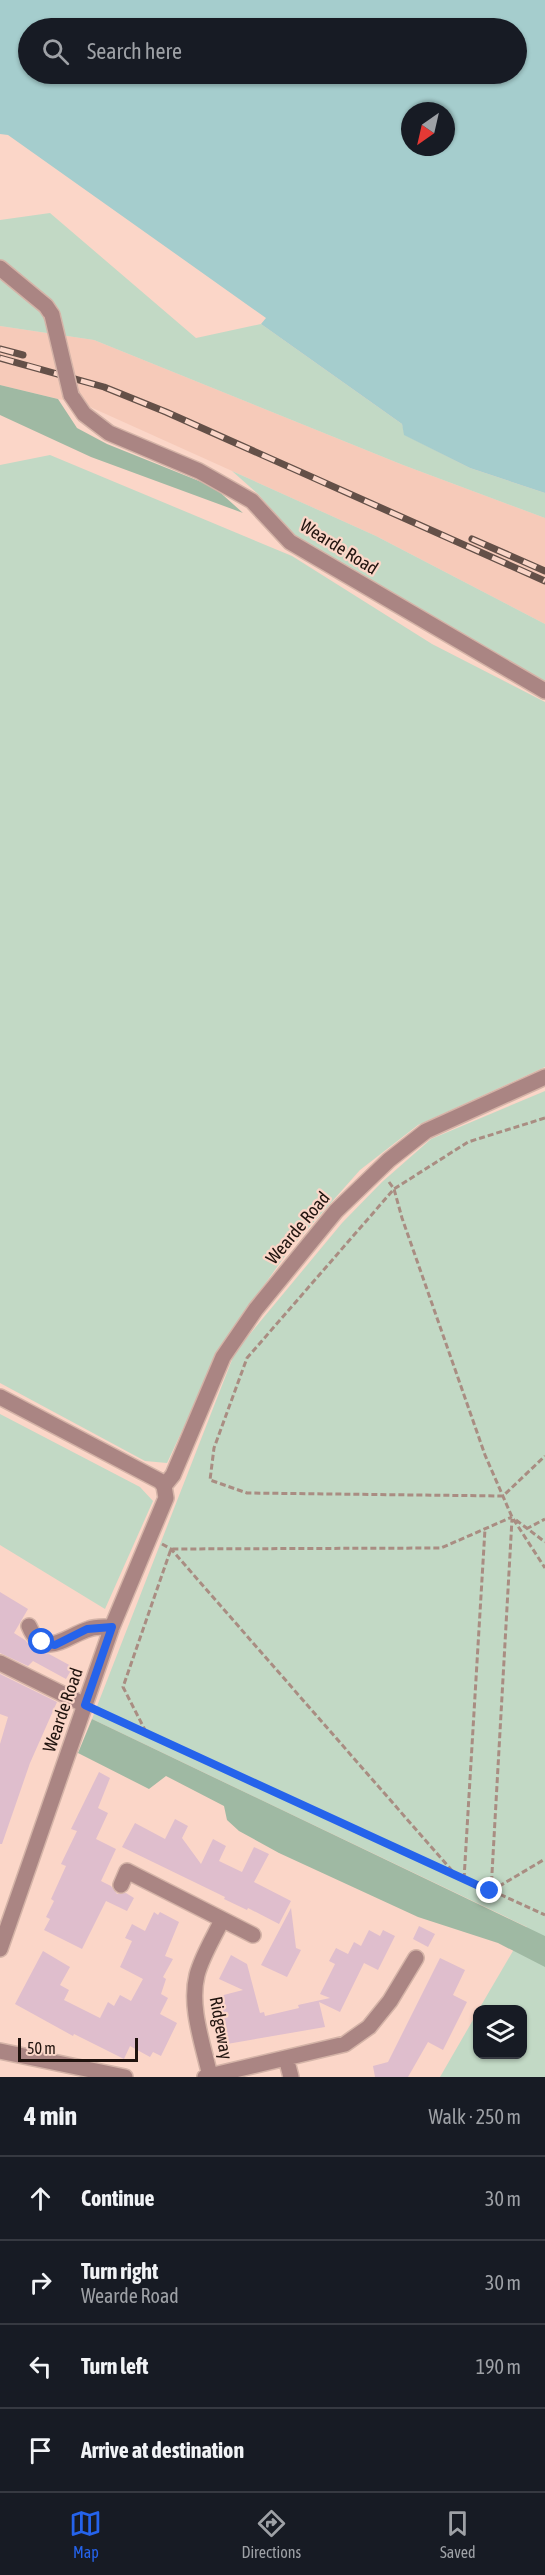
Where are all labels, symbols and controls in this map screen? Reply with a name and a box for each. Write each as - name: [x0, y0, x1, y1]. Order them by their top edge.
- search box: [18, 18, 527, 84]
- icon: search: [39, 35, 72, 68]
- text: Search here: [87, 38, 182, 64]
- north arrow: [401, 102, 455, 156]
- street label: Wearde Road: [296, 514, 382, 579]
- street label: Wearde Road: [261, 1187, 334, 1268]
- route start: [28, 1628, 54, 1654]
- street label: Wearde Road: [38, 1665, 87, 1755]
- route end: [476, 1877, 502, 1903]
- street label: Ridgeway: [206, 1995, 237, 2061]
- map controls: [473, 2005, 527, 2059]
- button: layers: [473, 2005, 527, 2059]
- scale bar: [18, 2035, 138, 2062]
- text: 50 m: [27, 2039, 56, 2057]
- text: 4 min: [24, 2101, 77, 2131]
- text: Walk · 250 m: [429, 2105, 521, 2128]
- icon: ahead: [24, 2182, 57, 2215]
- text: Continue: [81, 2185, 155, 2211]
- text: 30 m: [485, 2187, 521, 2210]
- text: Turn right: [81, 2258, 158, 2284]
- icon: right: [24, 2266, 57, 2299]
- text: 30 m: [485, 2271, 521, 2294]
- text: Wearde Road: [81, 2284, 179, 2307]
- icon: left: [24, 2350, 57, 2383]
- text: Turn left: [81, 2353, 148, 2379]
- text: 190 m: [476, 2355, 521, 2378]
- icon: arrive: [24, 2434, 57, 2467]
- text: Arrive at destination: [81, 2437, 244, 2463]
- tab: Map: [69, 2507, 102, 2561]
- tab: Directions: [241, 2507, 301, 2561]
- tab: Saved: [440, 2507, 475, 2561]

